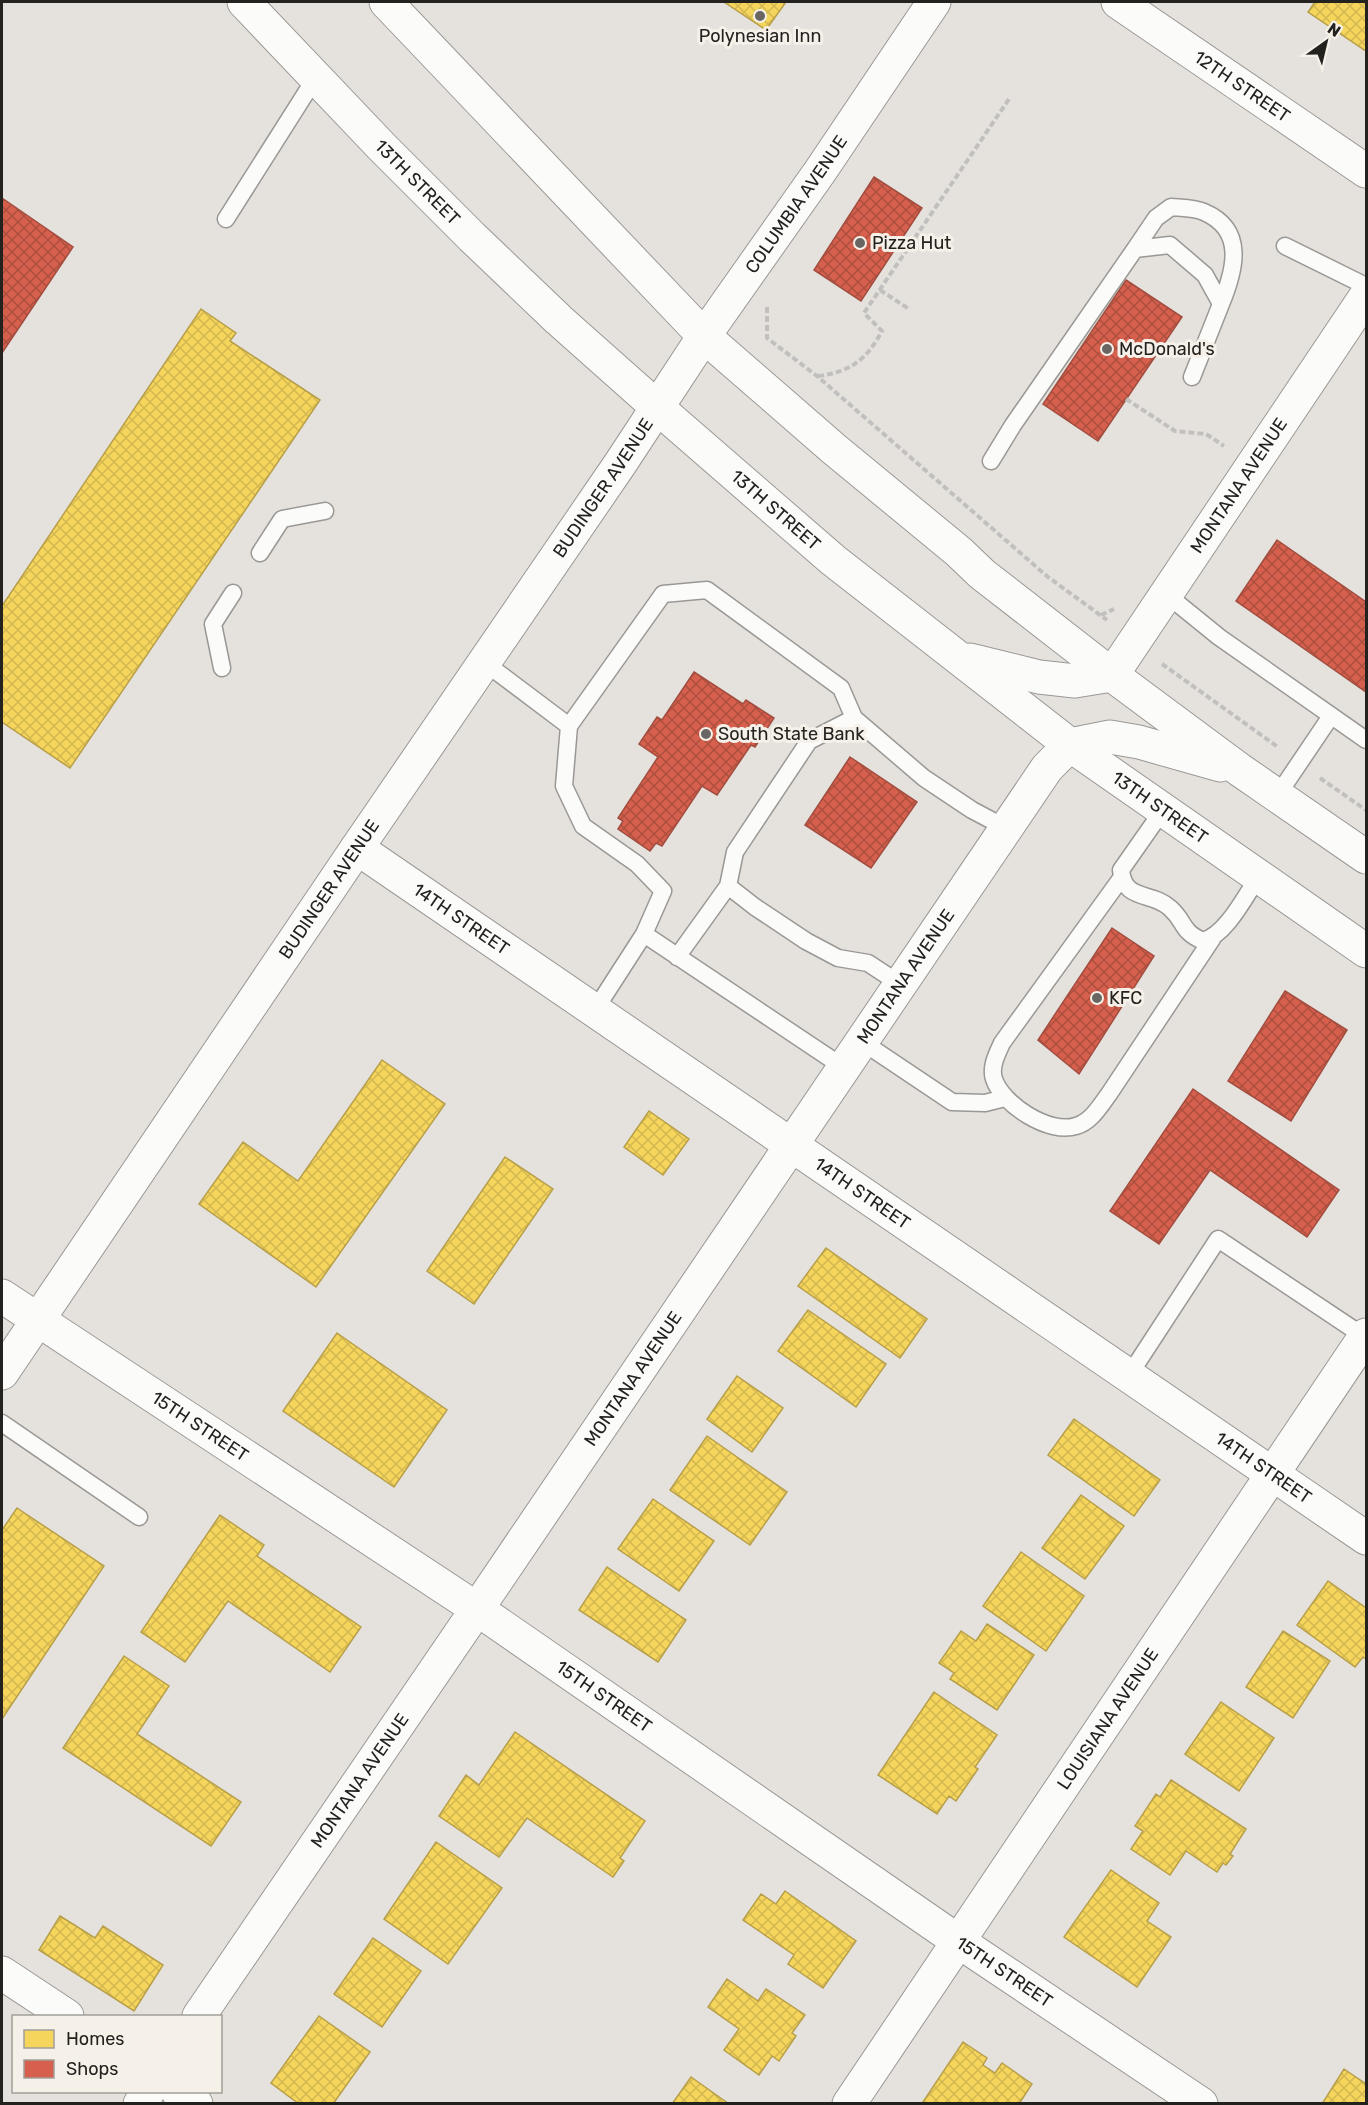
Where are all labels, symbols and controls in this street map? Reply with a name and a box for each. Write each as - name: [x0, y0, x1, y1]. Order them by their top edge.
- marker: Polynesian Inn: [753, 9, 767, 23]
- north arrow: [1296, 12, 1356, 72]
- text: N: [1324, 19, 1344, 41]
- place label: Polynesian Inn: [699, 25, 821, 47]
- street label: 12TH STREET: [1190, 46, 1294, 127]
- street label: COLUMBIA AVENUE: [741, 131, 852, 278]
- street label: 13TH STREET: [370, 135, 465, 230]
- place label: Pizza Hut: [872, 232, 951, 254]
- marker: Pizza Hut: [853, 236, 867, 250]
- place label: McDonald's: [1119, 338, 1215, 360]
- marker: McDonald's: [1100, 342, 1114, 356]
- street label: BUDINGER AVENUE: [548, 414, 658, 562]
- street label: MONTANA AVENUE: [1186, 414, 1292, 557]
- street label: 13TH STREET: [726, 465, 825, 555]
- place label: South State Bank: [718, 723, 865, 745]
- marker: South State Bank: [699, 727, 713, 741]
- street label: 13TH STREET: [1108, 767, 1212, 848]
- street label: BUDINGER AVENUE: [274, 815, 384, 963]
- street label: 14TH STREET: [409, 878, 513, 960]
- street label: MONTANA AVENUE: [852, 905, 959, 1048]
- place label: KFC: [1109, 987, 1142, 1009]
- marker: KFC: [1090, 991, 1104, 1005]
- street label: 14TH STREET: [810, 1153, 915, 1234]
- street label: MONTANA AVENUE: [580, 1307, 687, 1450]
- street label: 15TH STREET: [147, 1386, 253, 1466]
- street label: 14TH STREET: [1211, 1427, 1316, 1508]
- street label: LOUISIANA AVENUE: [1052, 1644, 1163, 1794]
- street label: 15TH STREET: [552, 1656, 656, 1737]
- street label: MONTANA AVENUE: [306, 1709, 413, 1852]
- street label: 15TH STREET: [952, 1932, 1057, 2012]
- legend: [12, 2015, 222, 2093]
- text: Homes: [66, 2028, 124, 2050]
- text: Shops: [66, 2058, 118, 2080]

